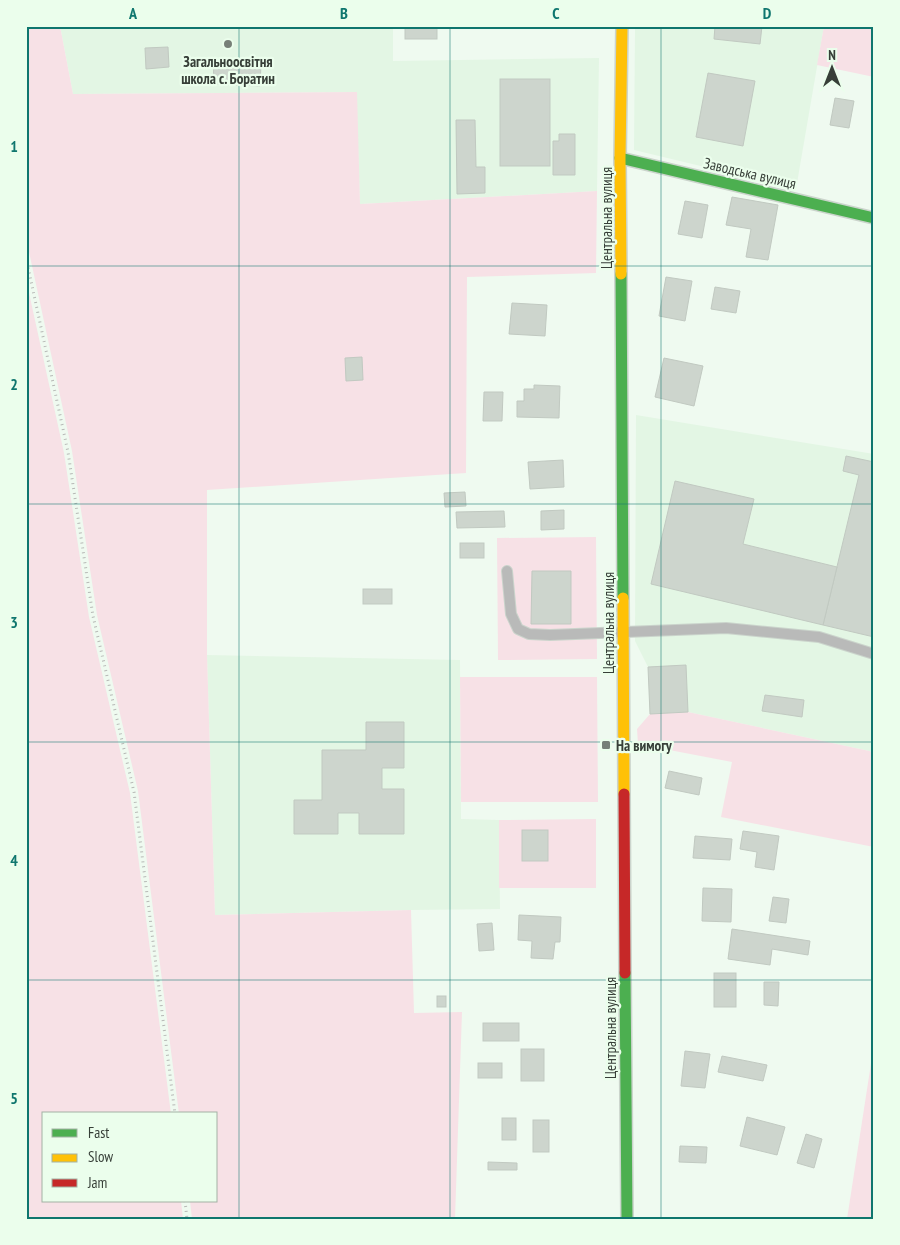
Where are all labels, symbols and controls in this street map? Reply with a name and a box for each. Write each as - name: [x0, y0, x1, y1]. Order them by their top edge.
- text: A: [128, 3, 138, 23]
- text: B: [340, 3, 348, 23]
- text: C: [552, 3, 560, 23]
- text: D: [763, 3, 772, 23]
- marker: Загальноосвітня школа с. Боратин: [222, 38, 234, 50]
- north arrow: [808, 42, 858, 92]
- text: N: [828, 46, 836, 64]
- place label: Загальноосвітня школа с. Боратин: [181, 52, 275, 88]
- text: 1: [10, 136, 18, 156]
- street label: Заводська вулиця: [702, 153, 798, 193]
- street label: Центральна вулиця: [597, 167, 616, 269]
- text: 2: [10, 374, 18, 394]
- street label: Центральна вулиця: [599, 572, 618, 674]
- text: 3: [10, 612, 18, 632]
- place label: На вимогу: [616, 736, 673, 755]
- marker: На вимогу: [600, 739, 612, 751]
- text: 4: [10, 850, 18, 870]
- street label: Центральна вулиця: [601, 977, 620, 1079]
- text: 5: [10, 1088, 18, 1108]
- legend: [42, 1112, 218, 1202]
- text: Fast: [88, 1123, 109, 1142]
- text: Slow: [88, 1147, 113, 1166]
- text: Jam: [87, 1173, 107, 1192]

